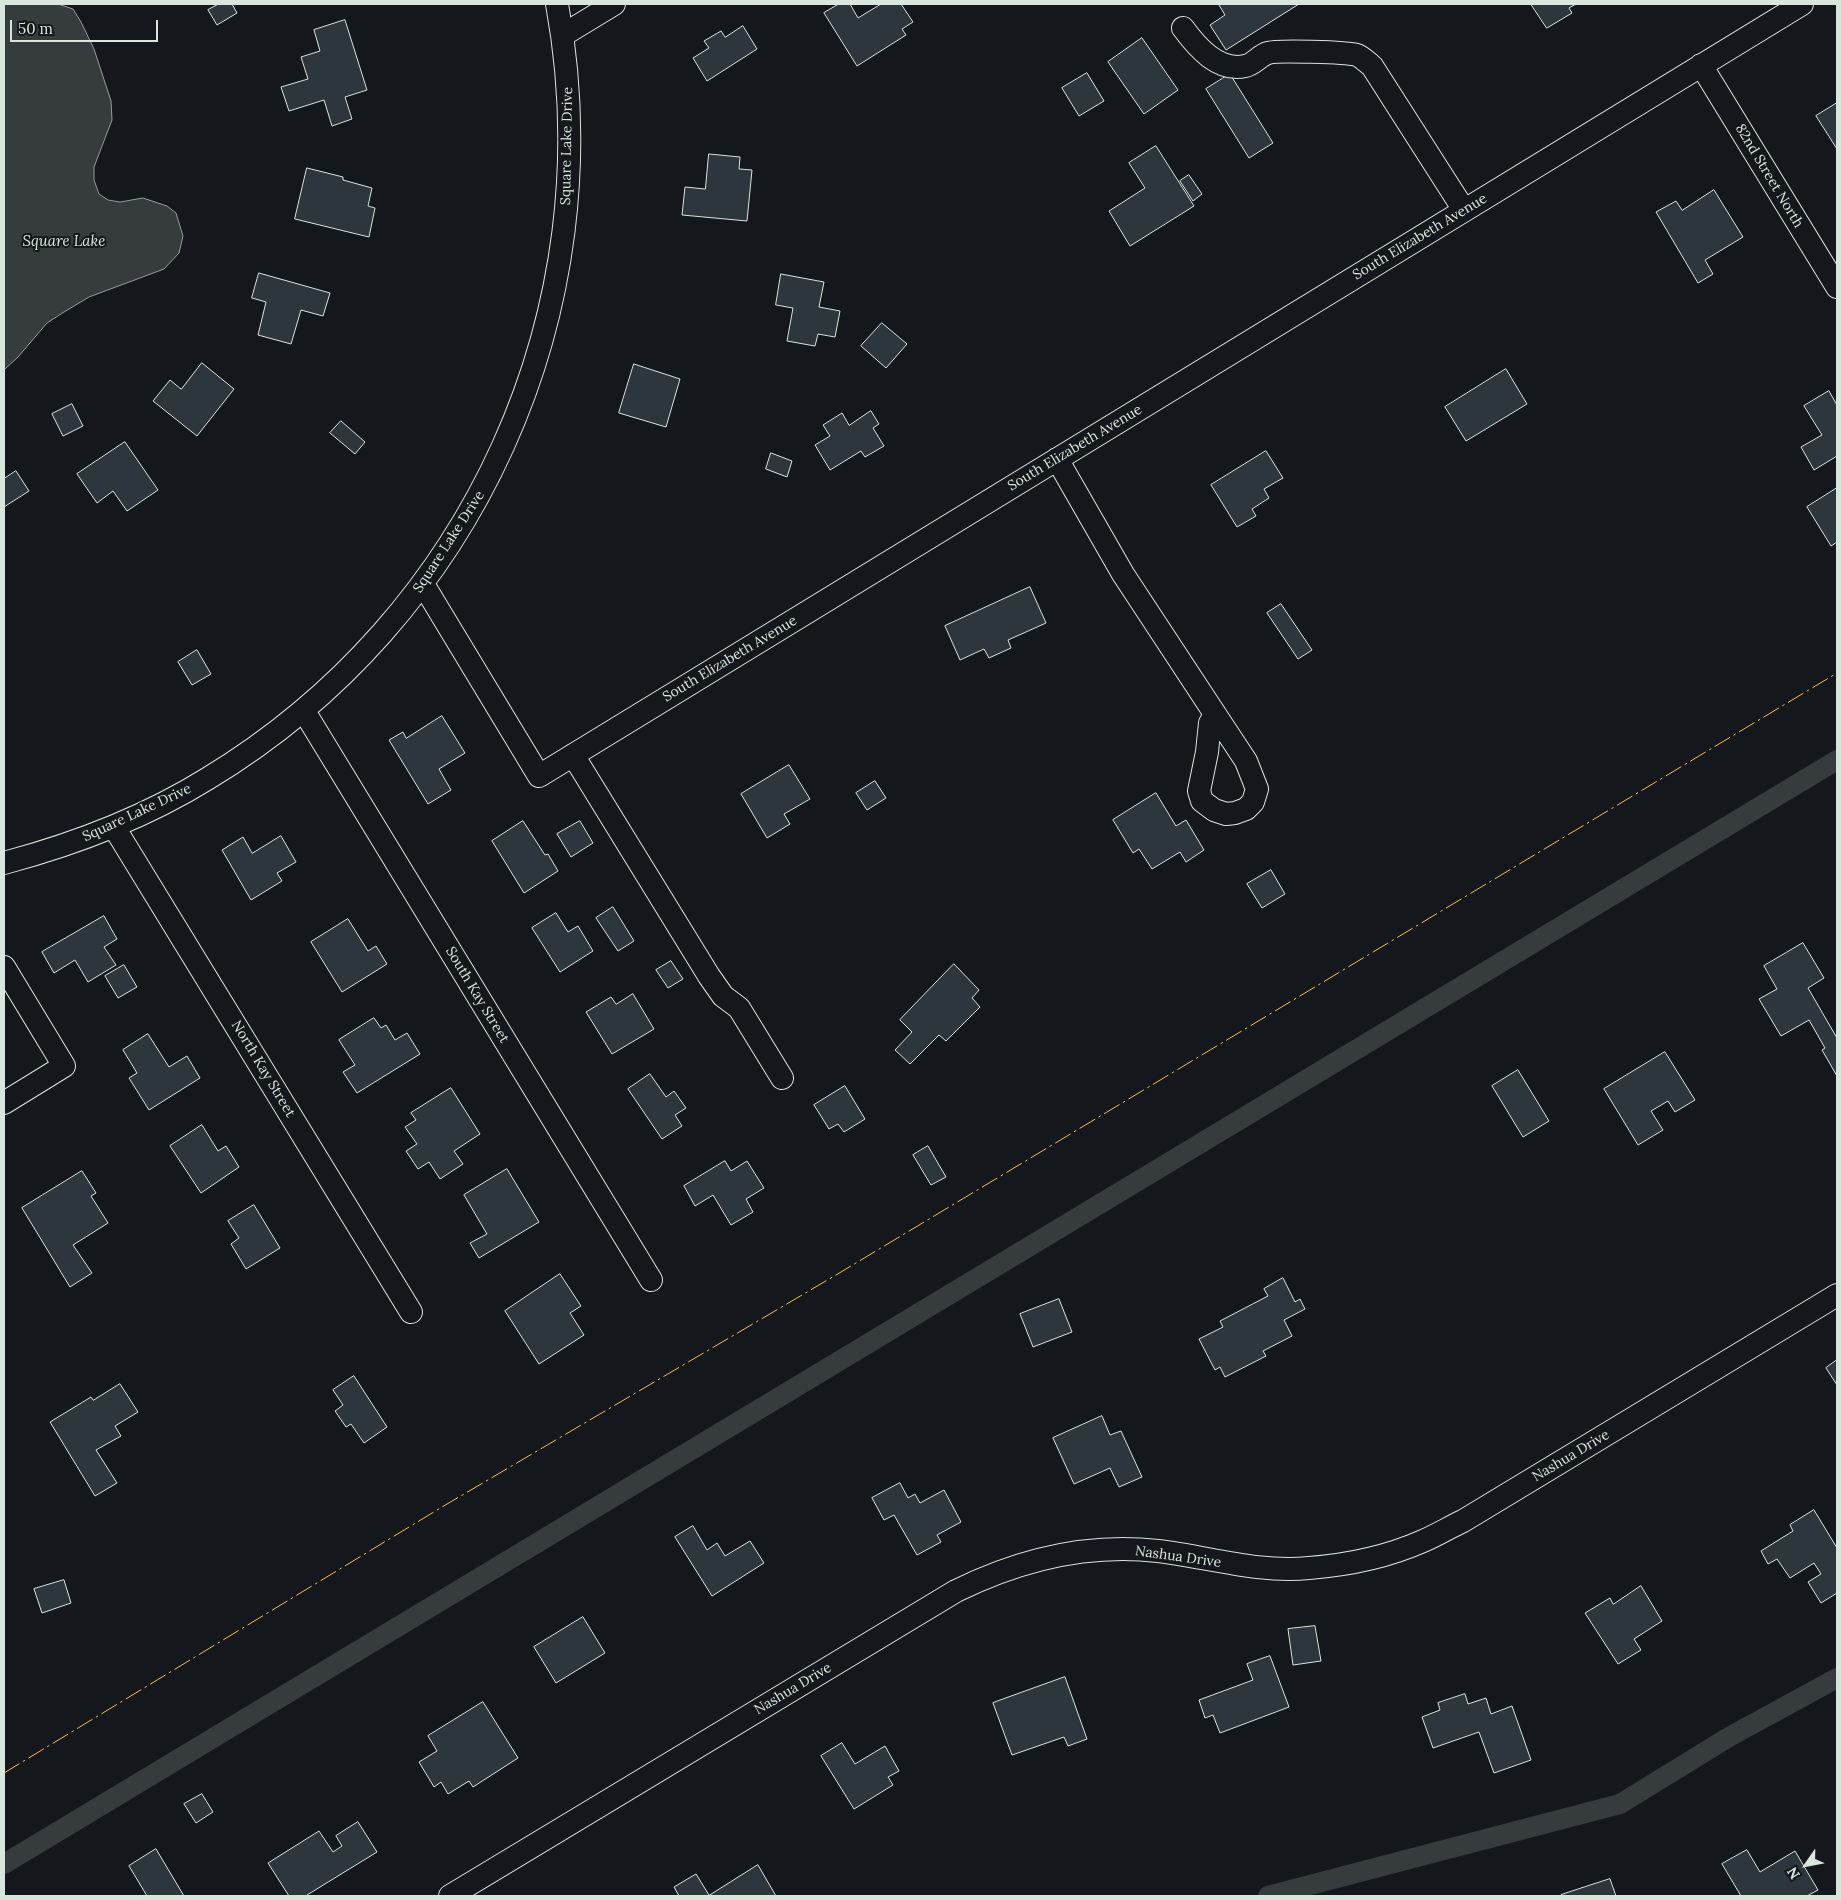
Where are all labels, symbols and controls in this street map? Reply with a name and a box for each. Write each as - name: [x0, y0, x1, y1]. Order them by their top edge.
- scale bar: [12, 10, 160, 42]
- text: 50 m: [18, 19, 53, 38]
- street label: Square Lake Drive: [558, 87, 576, 205]
- street label: 82nd Street North: [1731, 121, 1807, 231]
- street label: South Elizabeth Avenue: [1350, 190, 1490, 284]
- water label: Square Lake: [23, 233, 105, 251]
- street label: South Elizabeth Avenue: [1005, 401, 1145, 495]
- street label: Square Lake Drive: [410, 488, 488, 596]
- street label: South Elizabeth Avenue: [660, 612, 800, 706]
- street label: Square Lake Drive: [80, 780, 194, 846]
- street label: South Kay Street: [442, 944, 512, 1046]
- street label: North Kay Street: [228, 1018, 298, 1120]
- street label: Nashua Drive: [1529, 1426, 1613, 1486]
- street label: Nashua Drive: [1134, 1543, 1222, 1571]
- street label: Nashua Drive: [751, 1659, 835, 1719]
- north arrow: [1781, 1840, 1831, 1890]
- text: N: [1783, 1864, 1804, 1883]

